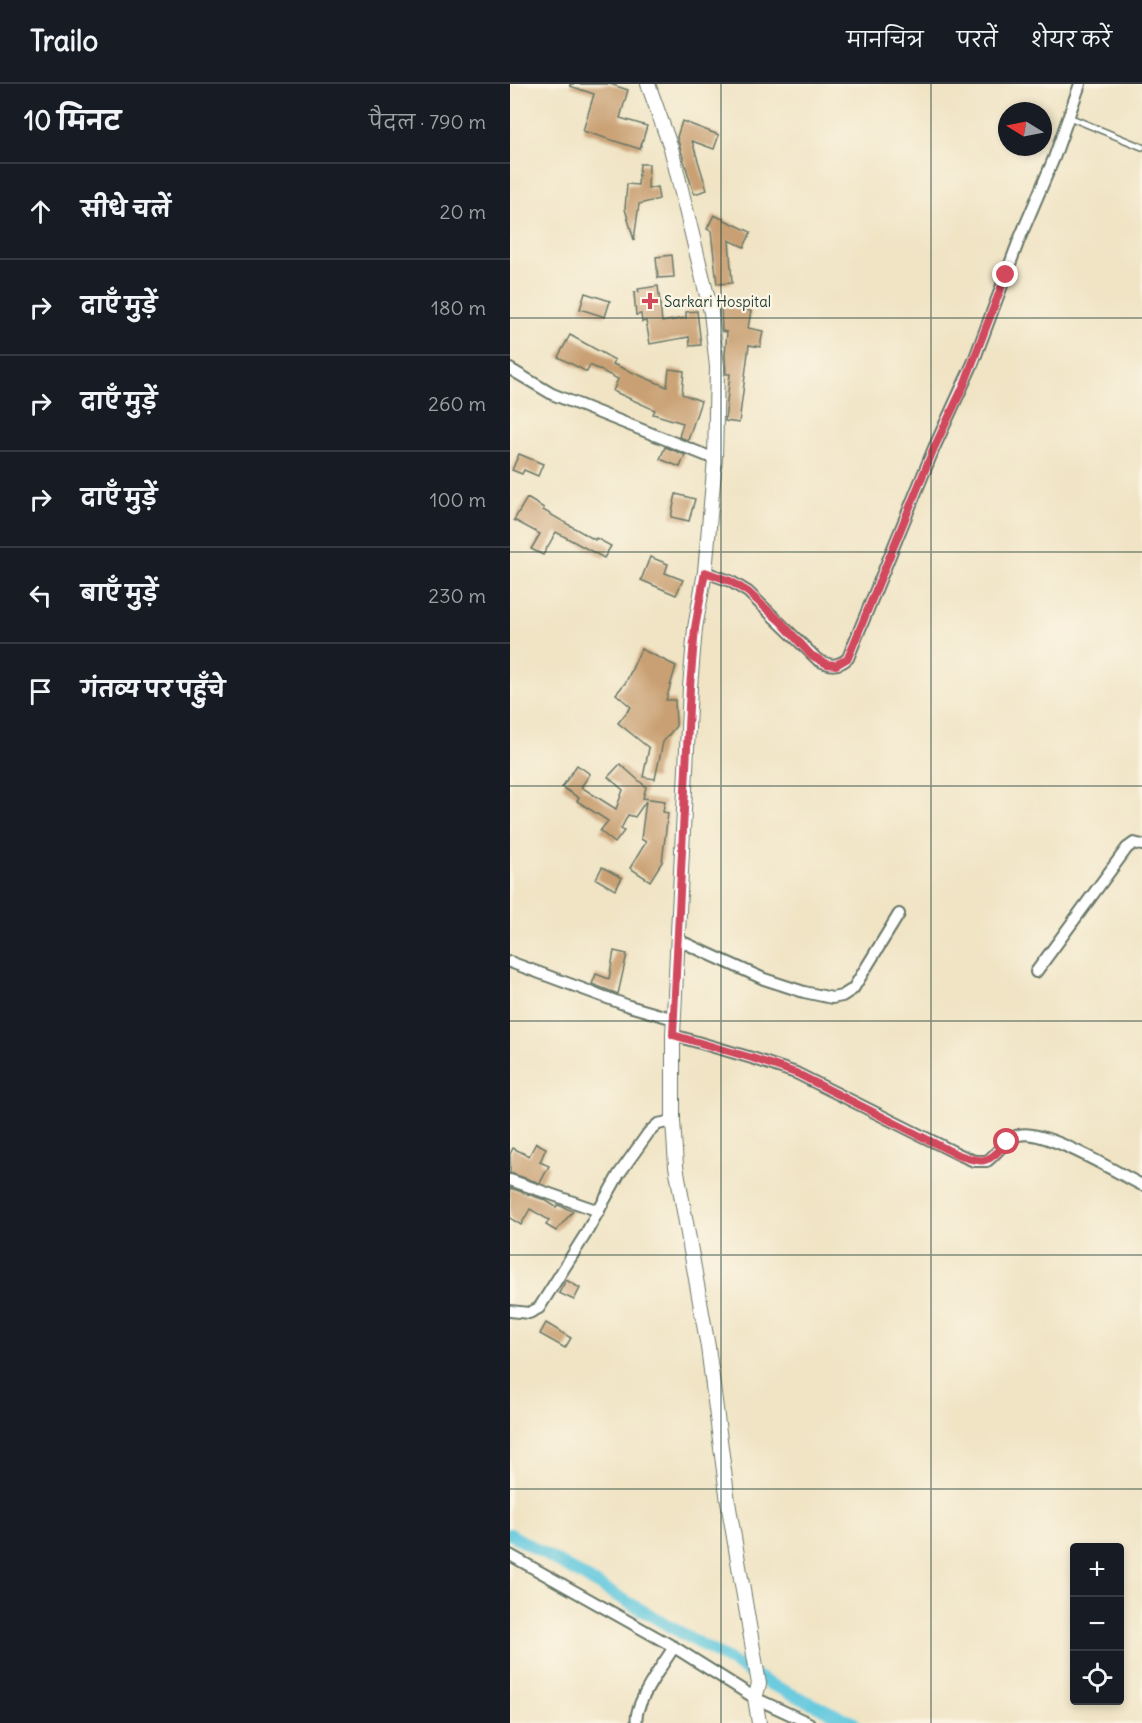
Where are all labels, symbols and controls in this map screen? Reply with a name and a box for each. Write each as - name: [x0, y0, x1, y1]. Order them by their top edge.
- text: Trailo: [30, 23, 98, 59]
- text: मानचित्र: [846, 26, 923, 53]
- text: परतें: [956, 26, 998, 53]
- text: शेयर करें: [1031, 26, 1112, 53]
- north arrow: [998, 102, 1052, 156]
- text: 10 मिनट: [24, 104, 121, 137]
- text: पैदल · 790 m: [369, 109, 486, 134]
- icon: ahead: [24, 195, 57, 228]
- text: सीधे चलें: [81, 195, 171, 223]
- text: 20 m: [440, 199, 486, 224]
- route end: [992, 261, 1018, 287]
- icon: right: [24, 291, 57, 324]
- text: दाएँ मुड़ें: [81, 291, 157, 319]
- marker: Sarkari Hospital: [641, 292, 659, 310]
- place label: Sarkari Hospital: [664, 292, 771, 311]
- text: 180 m: [431, 295, 486, 320]
- icon: right: [24, 387, 57, 420]
- text: दाएँ मुड़ें: [81, 387, 157, 415]
- text: 260 m: [428, 391, 486, 416]
- icon: right: [24, 483, 57, 516]
- text: दाएँ मुड़ें: [81, 483, 157, 511]
- text: 100 m: [429, 487, 486, 512]
- icon: left: [24, 579, 57, 612]
- text: बाएँ मुड़ें: [81, 579, 158, 607]
- text: 230 m: [428, 583, 486, 608]
- icon: arrive: [24, 675, 57, 708]
- text: गंतव्य पर पहुँचे: [81, 675, 225, 703]
- route start: [993, 1128, 1019, 1154]
- map controls: [1070, 1543, 1124, 1705]
- button: +: [1070, 1543, 1124, 1597]
- button: −: [1070, 1597, 1124, 1651]
- button: locate: [1070, 1651, 1124, 1705]

